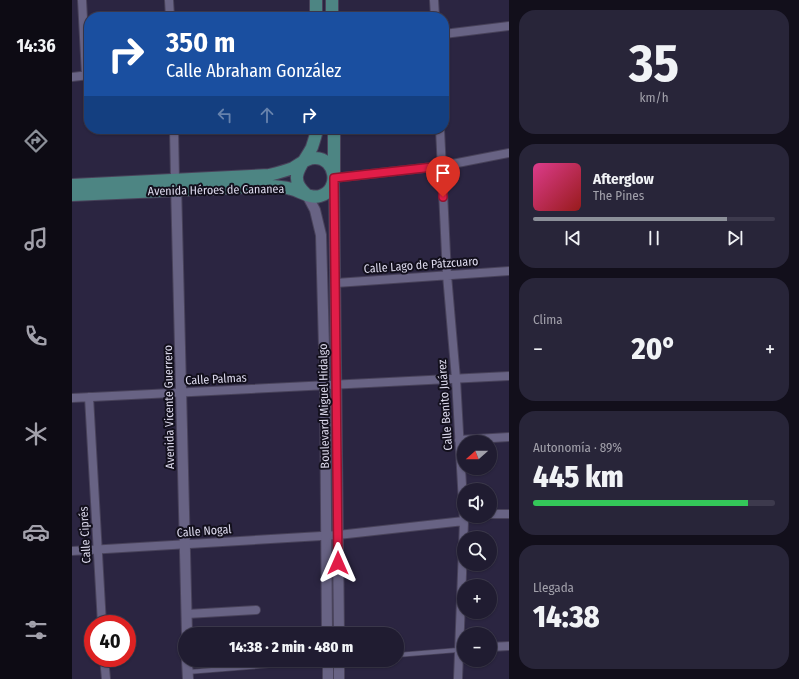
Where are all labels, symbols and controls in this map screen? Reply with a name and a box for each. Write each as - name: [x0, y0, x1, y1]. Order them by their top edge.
- text: 350 m: [166, 26, 235, 59]
- icon: right: [100, 28, 152, 80]
- text: 35: [629, 32, 679, 95]
- text: 14:36: [16, 35, 56, 57]
- text: Calle Abraham González: [166, 60, 341, 82]
- text: km/h: [640, 90, 669, 105]
- icon: left: [214, 104, 236, 126]
- icon: ahead: [256, 104, 278, 126]
- icon: right: [298, 104, 320, 126]
- icon: directions: [22, 127, 50, 155]
- pin: [426, 156, 460, 197]
- icon: arrive: [432, 162, 454, 184]
- text: Afterglow: [593, 170, 654, 188]
- street label: Avenida Héroes de Cananea: [148, 182, 284, 198]
- text: The Pines: [593, 188, 644, 203]
- icon: music: [22, 225, 50, 253]
- icon: previous: [562, 227, 584, 249]
- icon: pause: [643, 227, 665, 249]
- icon: next: [724, 227, 746, 249]
- street label: Calle Lago de Pátzcuaro: [363, 254, 479, 276]
- text: Clima: [533, 312, 563, 327]
- icon: phone: [22, 322, 50, 350]
- text: 20°: [632, 331, 676, 367]
- text: −: [533, 336, 543, 363]
- text: +: [765, 336, 775, 363]
- street label: Boulevard Miguel Hidalgo: [316, 343, 332, 469]
- street label: Avenida Vicente Guerrero: [161, 345, 177, 469]
- street label: Calle Benito Juárez: [435, 359, 455, 451]
- street label: Calle Palmas: [185, 370, 247, 388]
- icon: climate: [22, 420, 50, 448]
- north arrow: [457, 435, 497, 475]
- map controls: [457, 435, 497, 667]
- text: Autonomía · 89%: [533, 440, 622, 455]
- text: 445 km: [533, 459, 624, 495]
- button: sound: [457, 483, 497, 523]
- street label: Calle Ciprés: [77, 506, 93, 564]
- icon: car: [22, 518, 50, 546]
- street label: Calle Nogal: [176, 522, 232, 540]
- button: search: [457, 531, 497, 571]
- position arrow: [317, 542, 359, 584]
- button: +: [457, 579, 497, 619]
- text: Llegada: [533, 580, 574, 595]
- text: 14:38: [533, 599, 600, 635]
- speed limit sign: 40: [84, 615, 136, 667]
- icon: filters: [22, 616, 50, 644]
- button: −: [457, 627, 497, 667]
- text: 14:38 · 2 min · 480 m: [229, 638, 353, 656]

